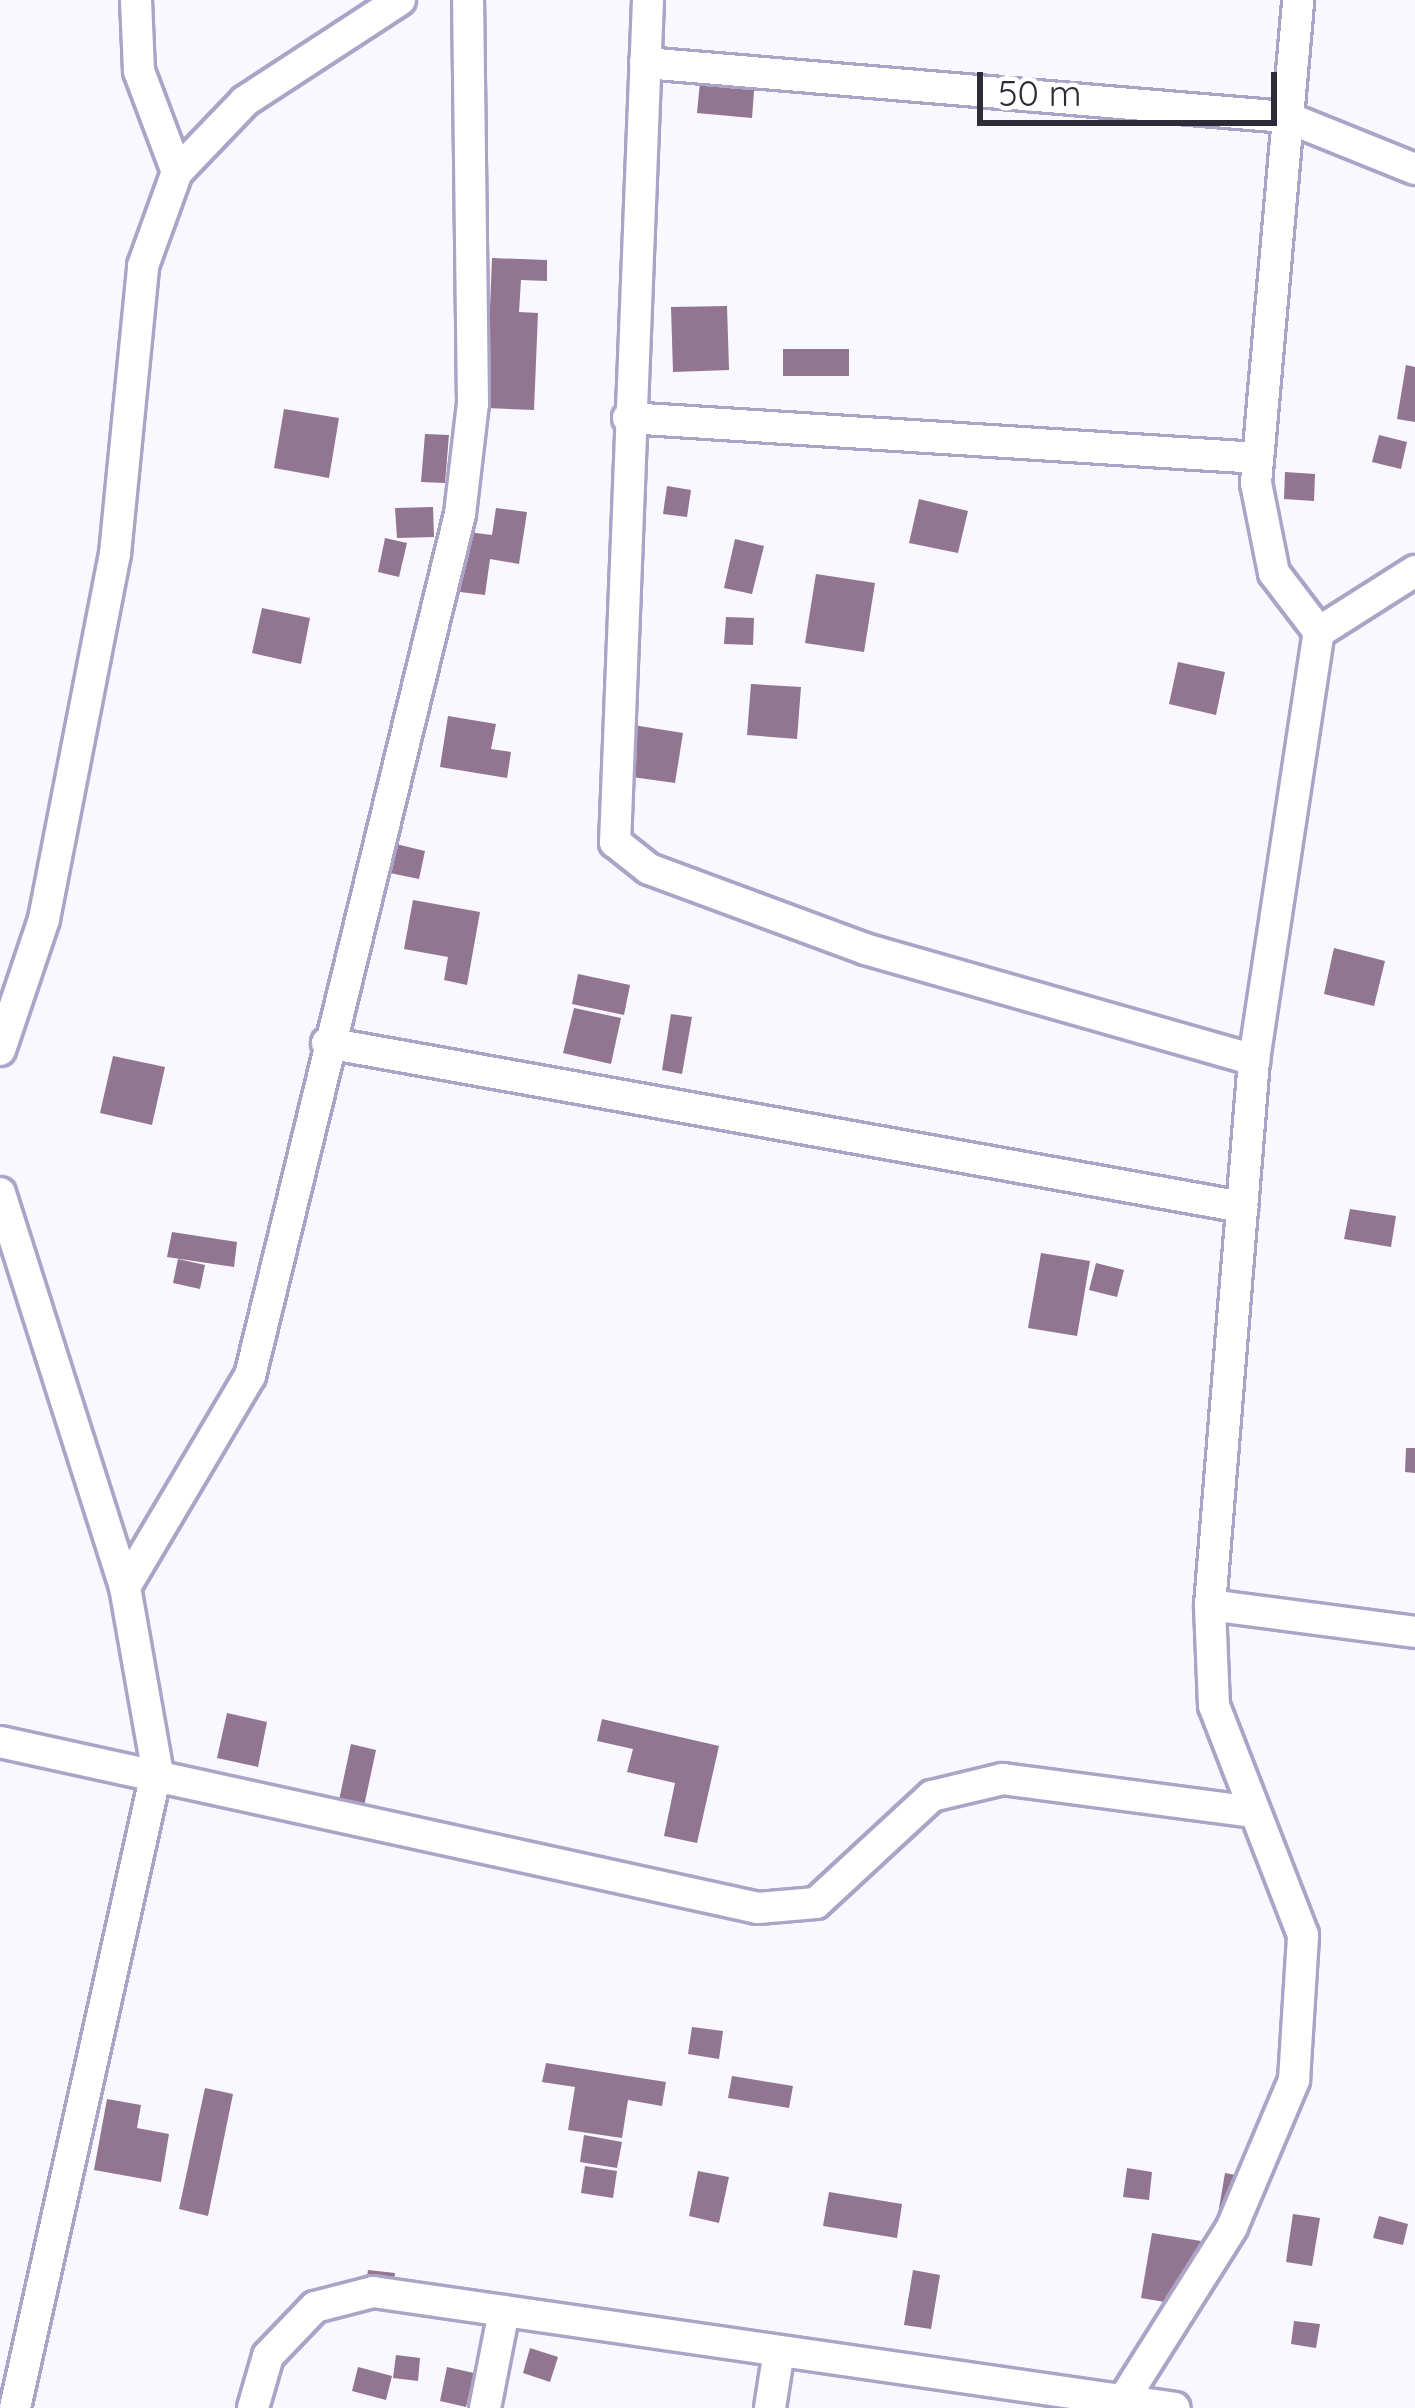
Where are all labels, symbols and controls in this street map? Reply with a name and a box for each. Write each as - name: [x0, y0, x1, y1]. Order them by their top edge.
- scale bar: [983, 48, 1283, 122]
- text: 50 m: [998, 70, 1082, 115]

